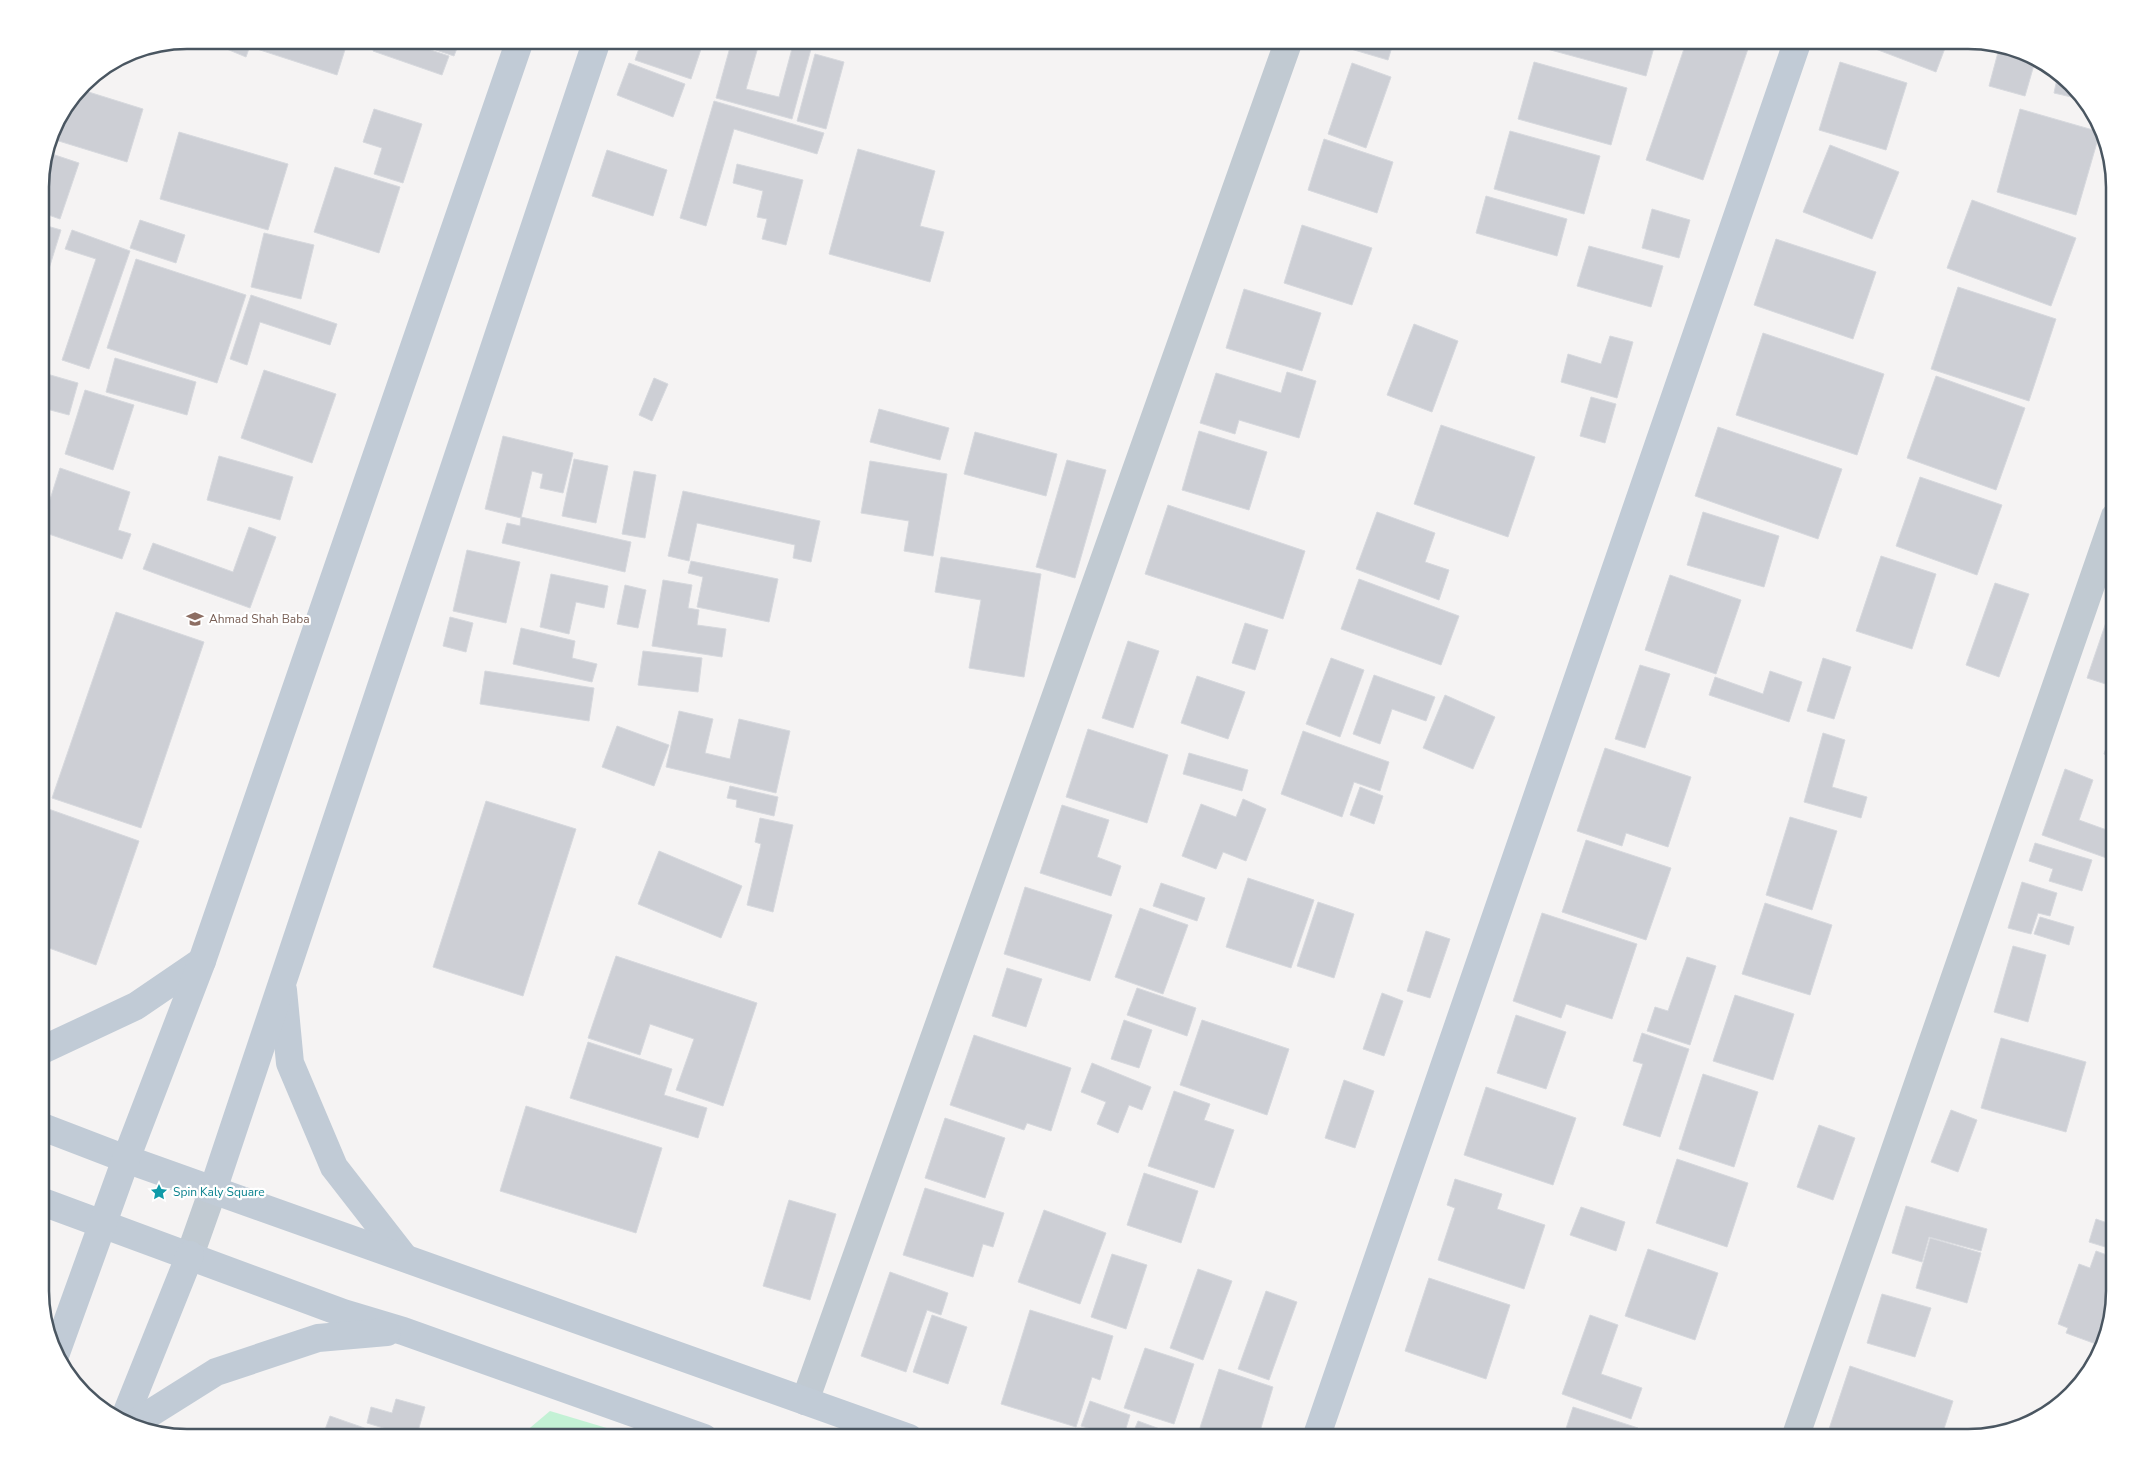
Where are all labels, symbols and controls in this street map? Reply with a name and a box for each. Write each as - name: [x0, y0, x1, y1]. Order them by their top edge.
- school or university icon: Ahmad Shah Baba: [185, 609, 205, 629]
- place label: Ahmad Shah Baba: [209, 611, 310, 627]
- place icon: Spin Kaly Square: [149, 1182, 169, 1202]
- place label: Spin Kaly Square: [173, 1184, 265, 1200]

